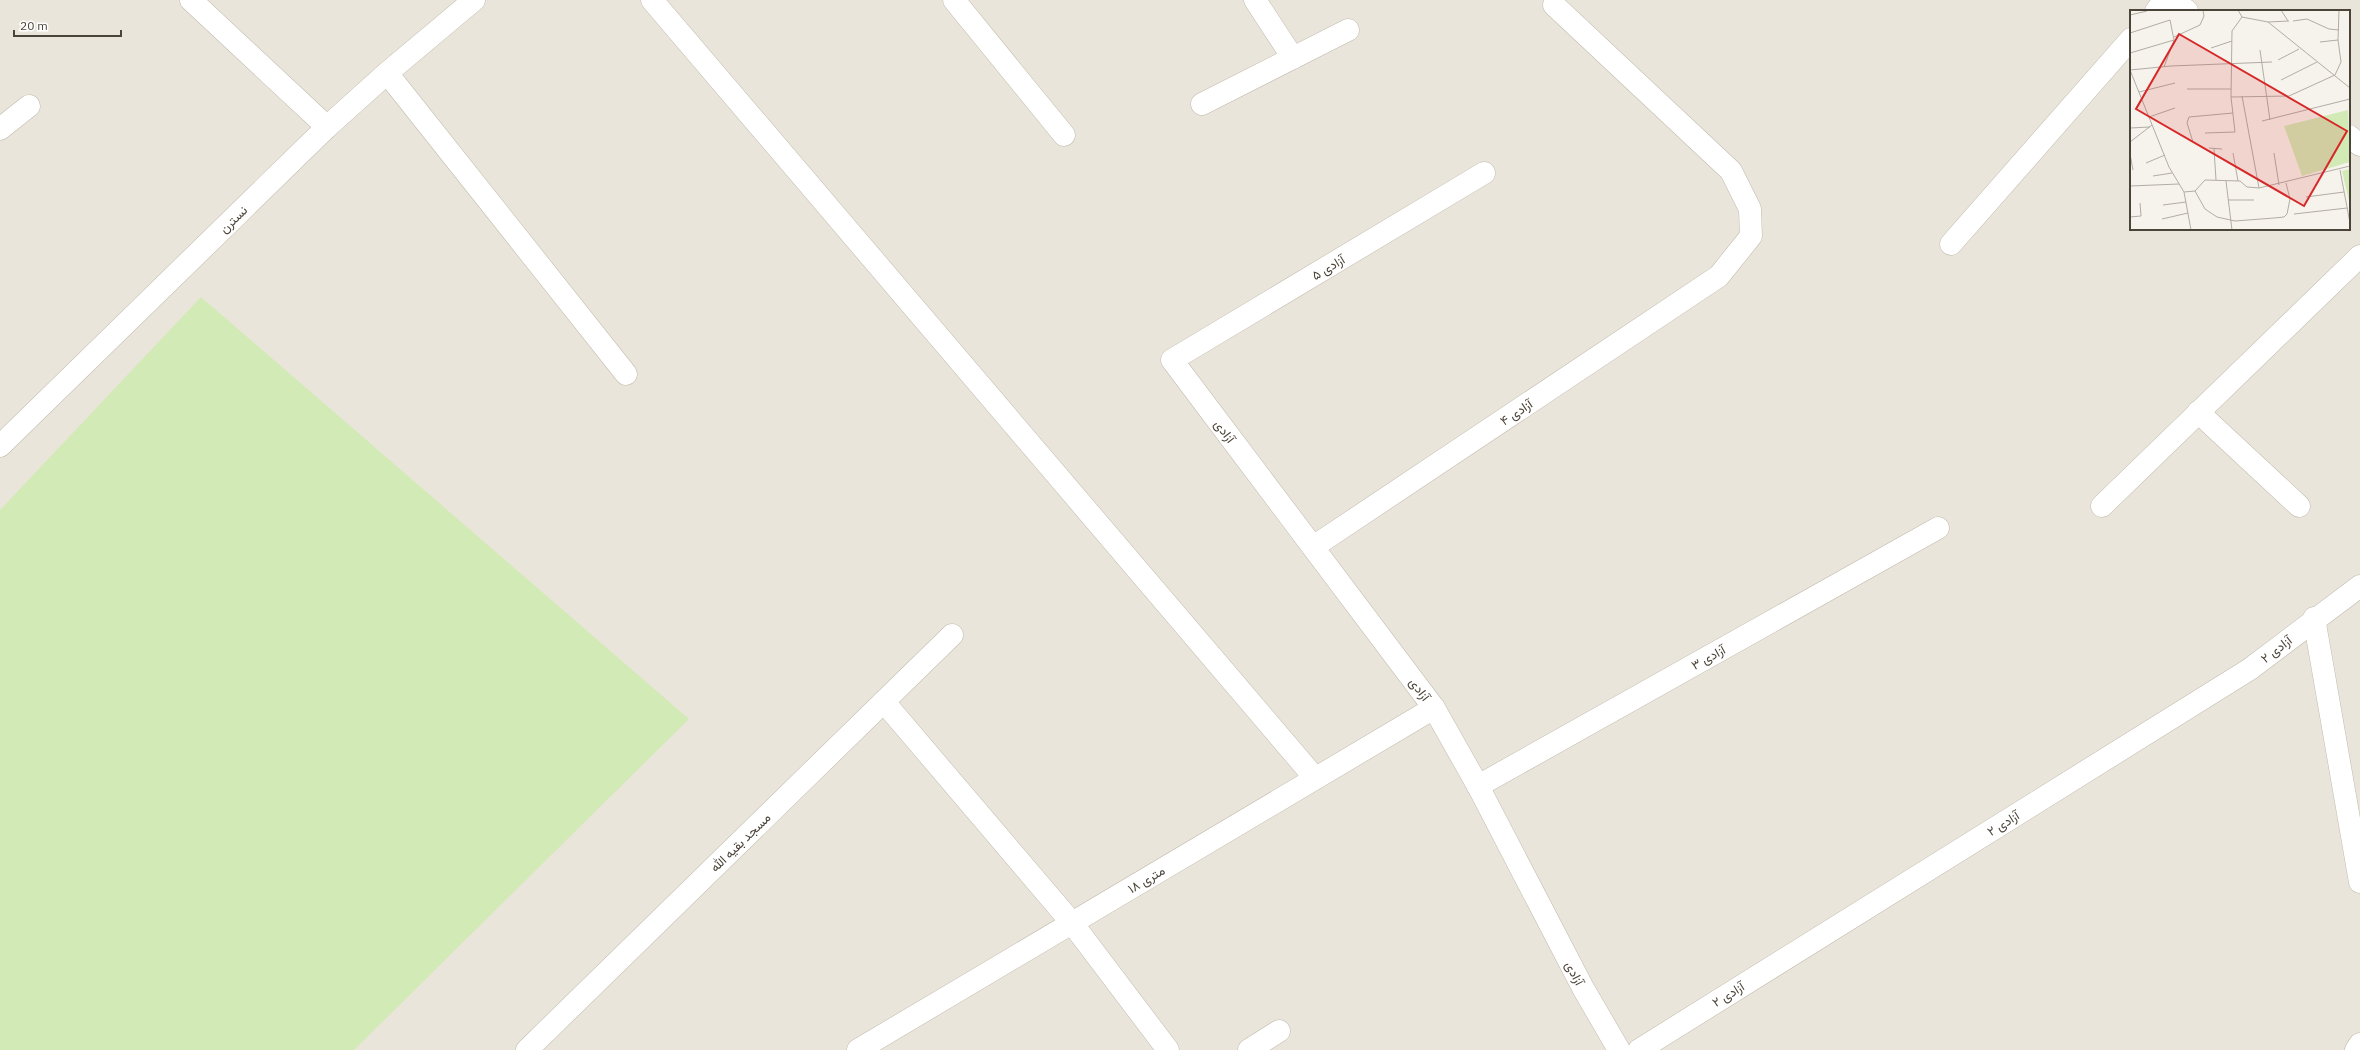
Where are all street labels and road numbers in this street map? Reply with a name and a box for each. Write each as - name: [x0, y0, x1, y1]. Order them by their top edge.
- street label: نسترن: [216, 202, 251, 237]
- street label: آزادی ۵: [1309, 250, 1349, 284]
- street label: آزادی ۴: [1497, 395, 1537, 429]
- street label: آزادی: [1210, 416, 1239, 447]
- street label: آزادی ۲: [2257, 631, 2296, 667]
- street label: آزادی ۳: [1688, 641, 1729, 674]
- street label: آزادی: [1405, 674, 1434, 705]
- street label: آزادی ۲: [1984, 806, 2023, 840]
- street label: مسجد بقیه الله: [706, 809, 774, 876]
- street label: ۱۸ متری: [1125, 862, 1168, 897]
- street label: آزادی: [1561, 958, 1588, 989]
- street label: آزادی ۲: [1709, 977, 1748, 1011]

